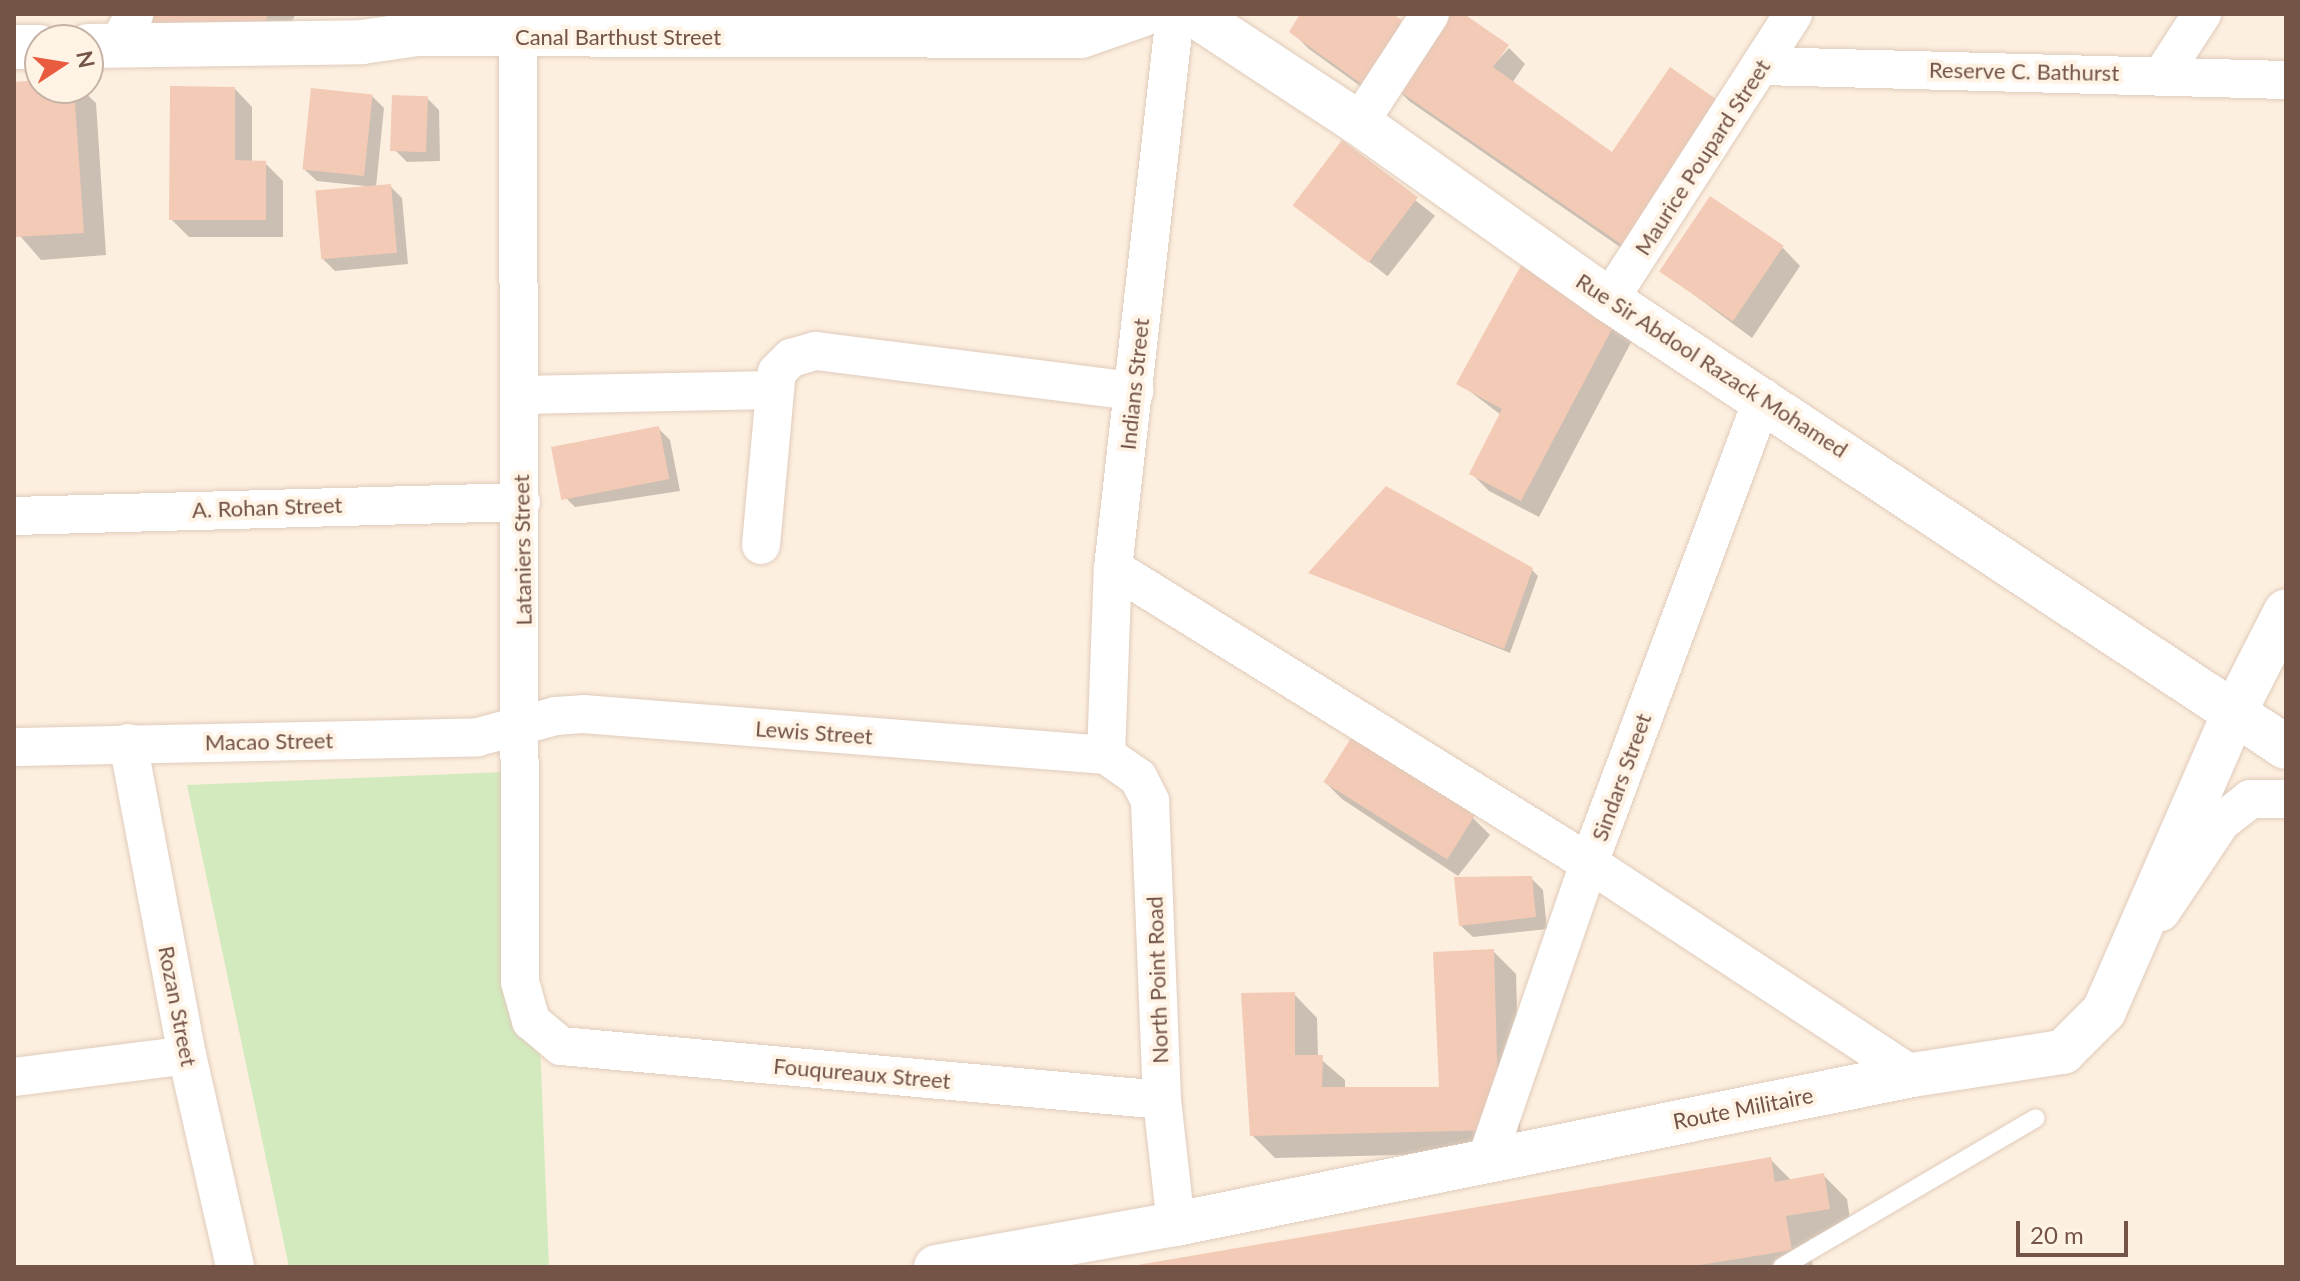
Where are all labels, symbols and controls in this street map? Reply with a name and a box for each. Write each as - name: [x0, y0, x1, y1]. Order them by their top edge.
- north arrow: [24, 24, 104, 104]
- street label: Canal Barthust Street: [515, 24, 721, 50]
- text: N: [71, 48, 101, 70]
- street label: Maurice Poupard Street: [1629, 54, 1775, 260]
- street label: Reserve C. Bathurst: [1929, 56, 2119, 86]
- street label: Rue Sir Abdool Razack Mohamed: [1571, 267, 1853, 463]
- street label: Indians Street: [1114, 317, 1154, 451]
- street label: Lataniers Street: [507, 474, 537, 626]
- street label: A. Rohan Street: [191, 491, 343, 523]
- street label: Sindars Street: [1586, 710, 1656, 844]
- street label: Lewis Street: [754, 715, 874, 749]
- street label: Macao Street: [205, 727, 333, 755]
- street label: North Point Road: [1141, 896, 1173, 1064]
- street label: Rozan Street: [153, 944, 203, 1068]
- street label: Fouqureaux Street: [772, 1052, 952, 1094]
- street label: Route Militaire: [1671, 1081, 1815, 1135]
- scale bar: [2020, 1205, 2132, 1255]
- text: 20 m: [2030, 1220, 2084, 1249]

